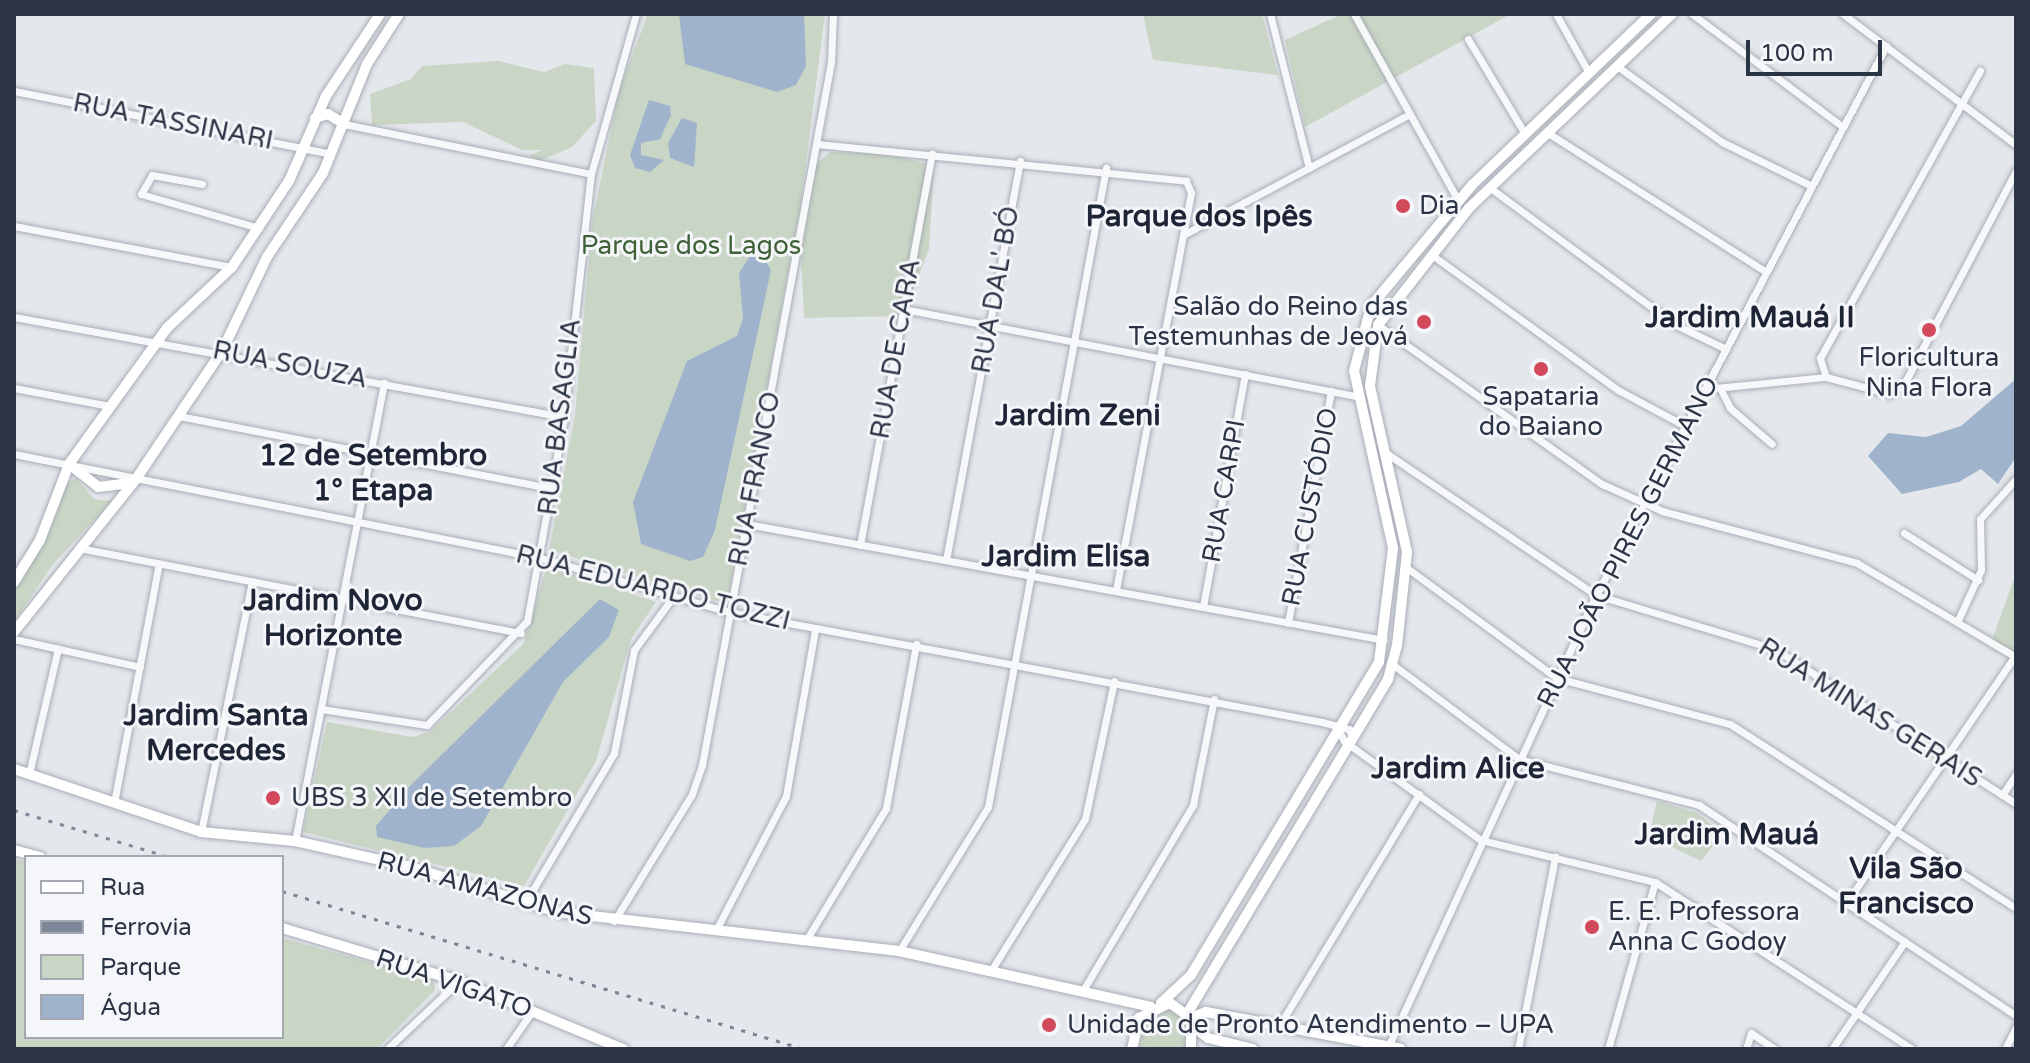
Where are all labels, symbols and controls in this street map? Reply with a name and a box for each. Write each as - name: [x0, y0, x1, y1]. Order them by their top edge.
- scale bar: [1750, 24, 1886, 74]
- text: 100 m: [1760, 39, 1834, 68]
- street label: RUA TASSINARI: [70, 87, 276, 157]
- place label: Dia: [1419, 190, 1459, 222]
- marker: Dia: [1394, 197, 1412, 215]
- district label: Parque dos Ipês: [1085, 199, 1313, 235]
- street label: RUA DAL' BÓ: [966, 204, 1026, 376]
- park label: Parque dos Lagos: [581, 230, 801, 262]
- street label: RUA DE CARA: [865, 257, 927, 441]
- place label: Salão do Reino das Testemunhas de Jeová: [1129, 291, 1408, 352]
- district label: Jardim Mauá II: [1645, 300, 1855, 336]
- marker: Salão do Reino das Testemunhas de Jeová: [1415, 313, 1433, 331]
- street label: RUA BASAGLIA: [532, 317, 588, 517]
- marker: Floricultura Nina Flora: [1920, 321, 1938, 339]
- street label: RUA SOUZA: [210, 335, 370, 395]
- place label: Floricultura Nina Flora: [1859, 342, 1999, 404]
- marker: Sapataria do Baiano: [1532, 360, 1550, 378]
- street label: RUA JOÃO PIRES GERMANO: [1531, 371, 1725, 713]
- place label: Sapataria do Baiano: [1479, 381, 1603, 442]
- street label: RUA FRANCO: [723, 389, 787, 569]
- district label: Jardim Zeni: [995, 398, 1161, 434]
- street label: RUA CUSTÓDIO: [1276, 405, 1344, 609]
- street label: RUA CARPI: [1196, 417, 1252, 565]
- district label: 12 de Setembro 1° Etapa: [259, 438, 487, 508]
- street label: RUA EDUARDO TOZZI: [513, 539, 793, 637]
- district label: Jardim Elisa: [982, 539, 1150, 575]
- district label: Jardim Novo Horizonte: [243, 583, 423, 654]
- street label: RUA MINAS GERAIS: [1753, 632, 1987, 794]
- district label: Jardim Santa Mercedes: [123, 698, 309, 768]
- district label: Jardim Alice: [1371, 751, 1545, 787]
- place label: UBS 3 XII de Setembro: [291, 782, 572, 814]
- marker: UBS 3 XII de Setembro: [262, 787, 284, 809]
- district label: Jardim Mauá: [1635, 817, 1819, 853]
- street label: RUA AMAZONAS: [374, 845, 596, 933]
- district label: Vila São Francisco: [1838, 851, 1974, 922]
- legend: [24, 855, 284, 1039]
- text: Rua: [100, 873, 145, 902]
- place label: E. E. Professora Anna C Godoy: [1608, 896, 1800, 958]
- text: Ferrovia: [100, 913, 192, 942]
- marker: E. E. Professora Anna C Godoy: [1583, 918, 1601, 936]
- street label: RUA VIGATO: [372, 943, 536, 1025]
- text: Parque: [100, 953, 181, 982]
- text: Água: [100, 993, 161, 1022]
- place label: Unidade de Pronto Atendimento – UPA: [1067, 1009, 1554, 1041]
- marker: Unidade de Pronto Atendimento – UPA: [1038, 1014, 1060, 1036]

